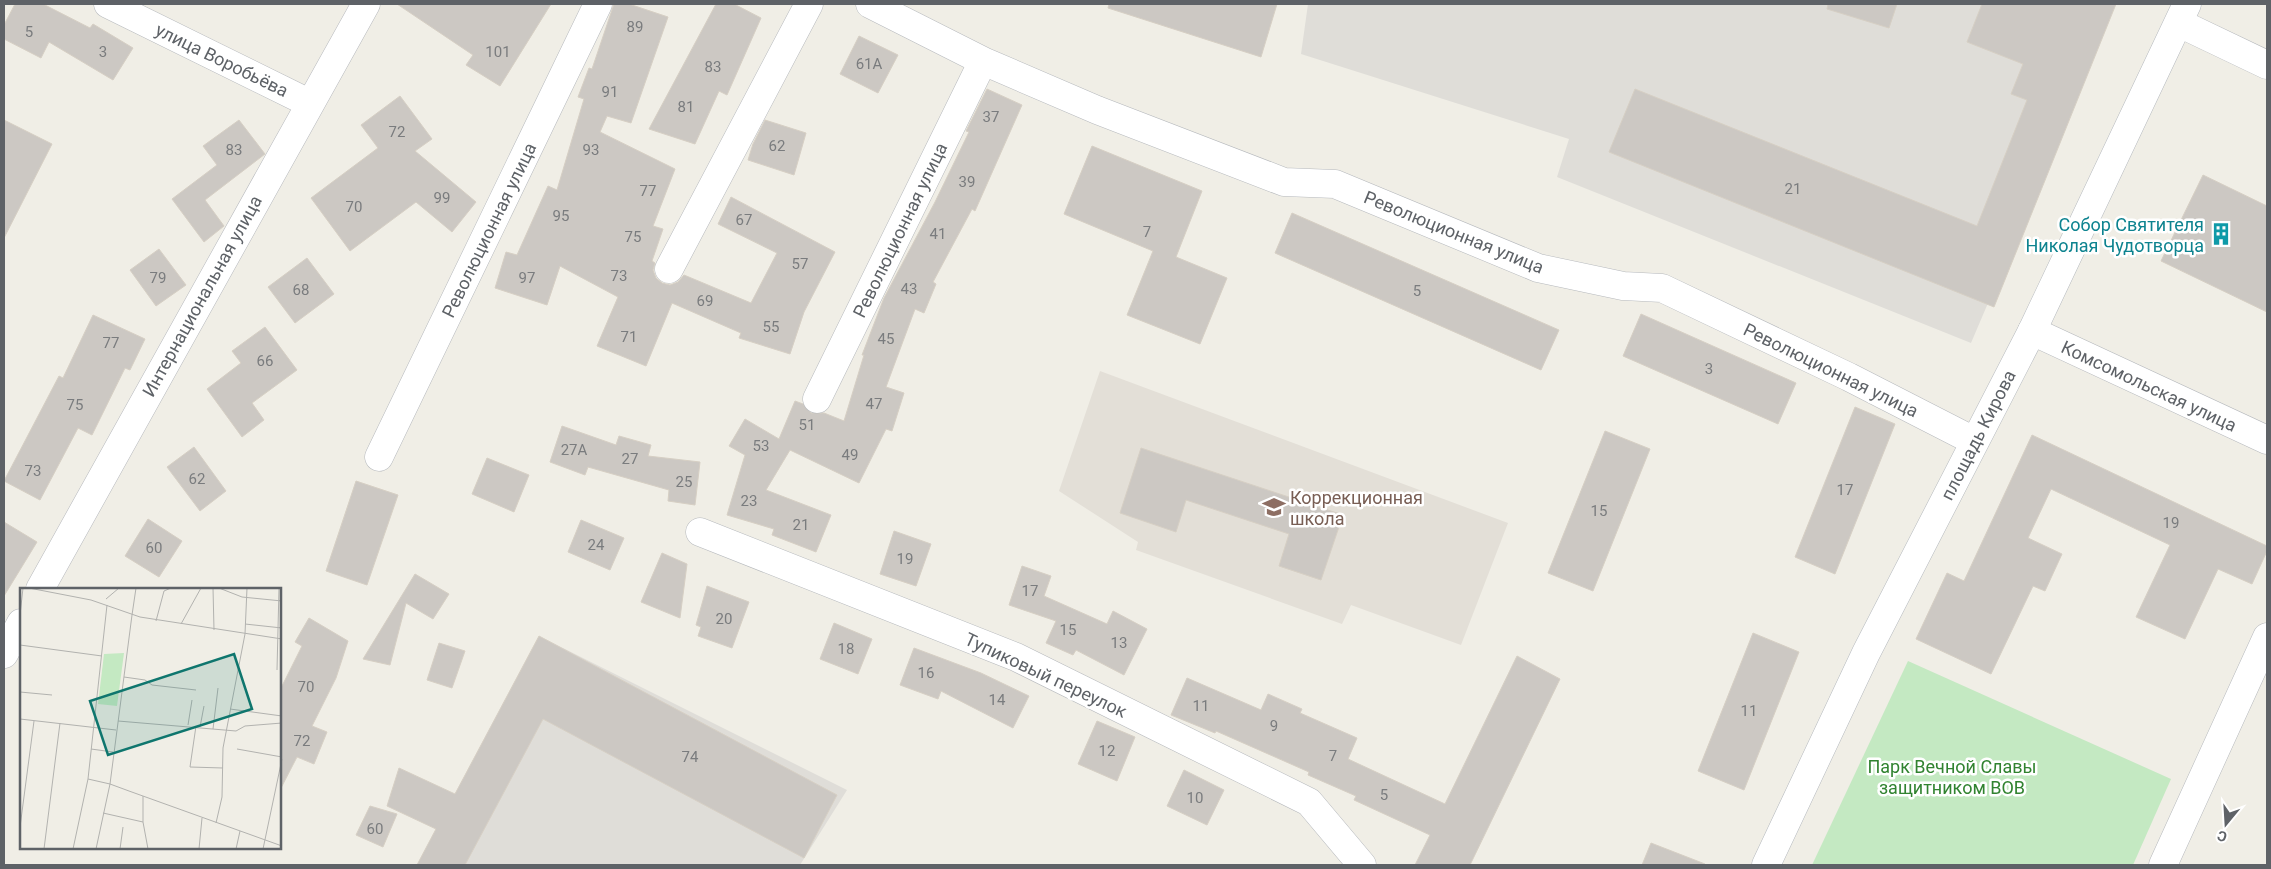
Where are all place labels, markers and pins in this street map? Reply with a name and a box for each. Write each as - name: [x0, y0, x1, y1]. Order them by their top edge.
- place label: Собор Святителя Николая Чудотворца: [2025, 214, 2204, 256]
- building icon: Собор Святителя Николая Чудотворца: [2208, 221, 2234, 247]
- place label: Коррекционная школа: [1290, 487, 1423, 529]
- school or university icon: Коррекционная школа: [1261, 494, 1287, 520]

